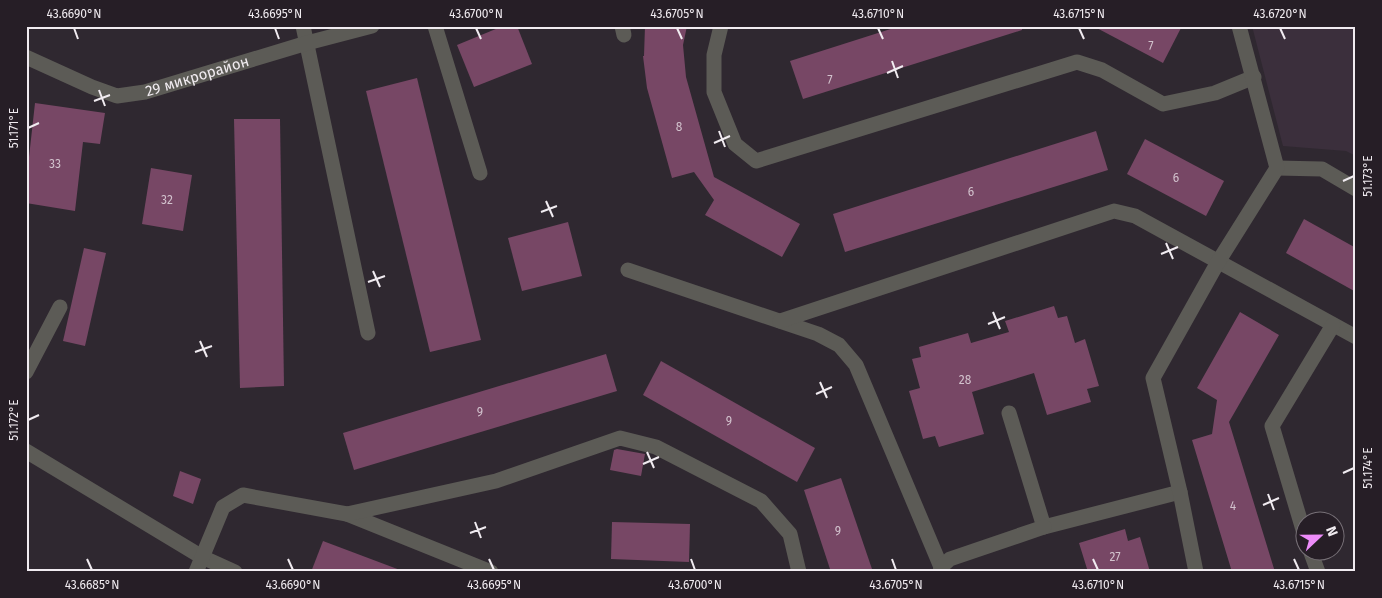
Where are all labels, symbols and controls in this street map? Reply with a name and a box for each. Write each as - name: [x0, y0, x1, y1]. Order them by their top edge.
- text: 43.6690°N: [46, 7, 102, 21]
- text: 43.6695°N: [248, 7, 302, 21]
- text: 43.6700°N: [449, 7, 503, 21]
- text: 43.6705°N: [650, 7, 704, 21]
- text: 43.6710°N: [852, 7, 904, 21]
- text: 43.6715°N: [1053, 7, 1105, 21]
- text: 43.6720°N: [1253, 7, 1307, 21]
- house number: 7: [1148, 39, 1154, 53]
- street label: 29 микрорайон: [143, 52, 251, 100]
- house number: 7: [827, 73, 833, 87]
- text: 51.171°E: [7, 108, 21, 148]
- house number: 8: [676, 120, 683, 134]
- text: 51.173°E: [1361, 155, 1375, 197]
- house number: 33: [49, 157, 61, 171]
- house number: 6: [1173, 171, 1179, 185]
- house number: 6: [968, 185, 974, 199]
- house number: 32: [161, 193, 173, 207]
- house number: 28: [959, 373, 972, 387]
- text: 51.172°E: [7, 399, 21, 441]
- house number: 9: [477, 405, 483, 419]
- house number: 9: [726, 414, 732, 428]
- text: 51.174°E: [1361, 447, 1375, 489]
- house number: 4: [1230, 499, 1237, 513]
- north arrow: [1294, 510, 1344, 560]
- house number: 9: [835, 524, 841, 538]
- text: N: [1322, 524, 1341, 539]
- house number: 27: [1109, 550, 1121, 564]
- text: 43.6685°N: [65, 578, 119, 592]
- text: 43.6690°N: [265, 578, 321, 592]
- text: 43.6695°N: [467, 578, 521, 592]
- text: 43.6700°N: [668, 578, 722, 592]
- text: 43.6705°N: [869, 578, 923, 592]
- text: 43.6710°N: [1072, 578, 1124, 592]
- text: 43.6715°N: [1273, 578, 1325, 592]

